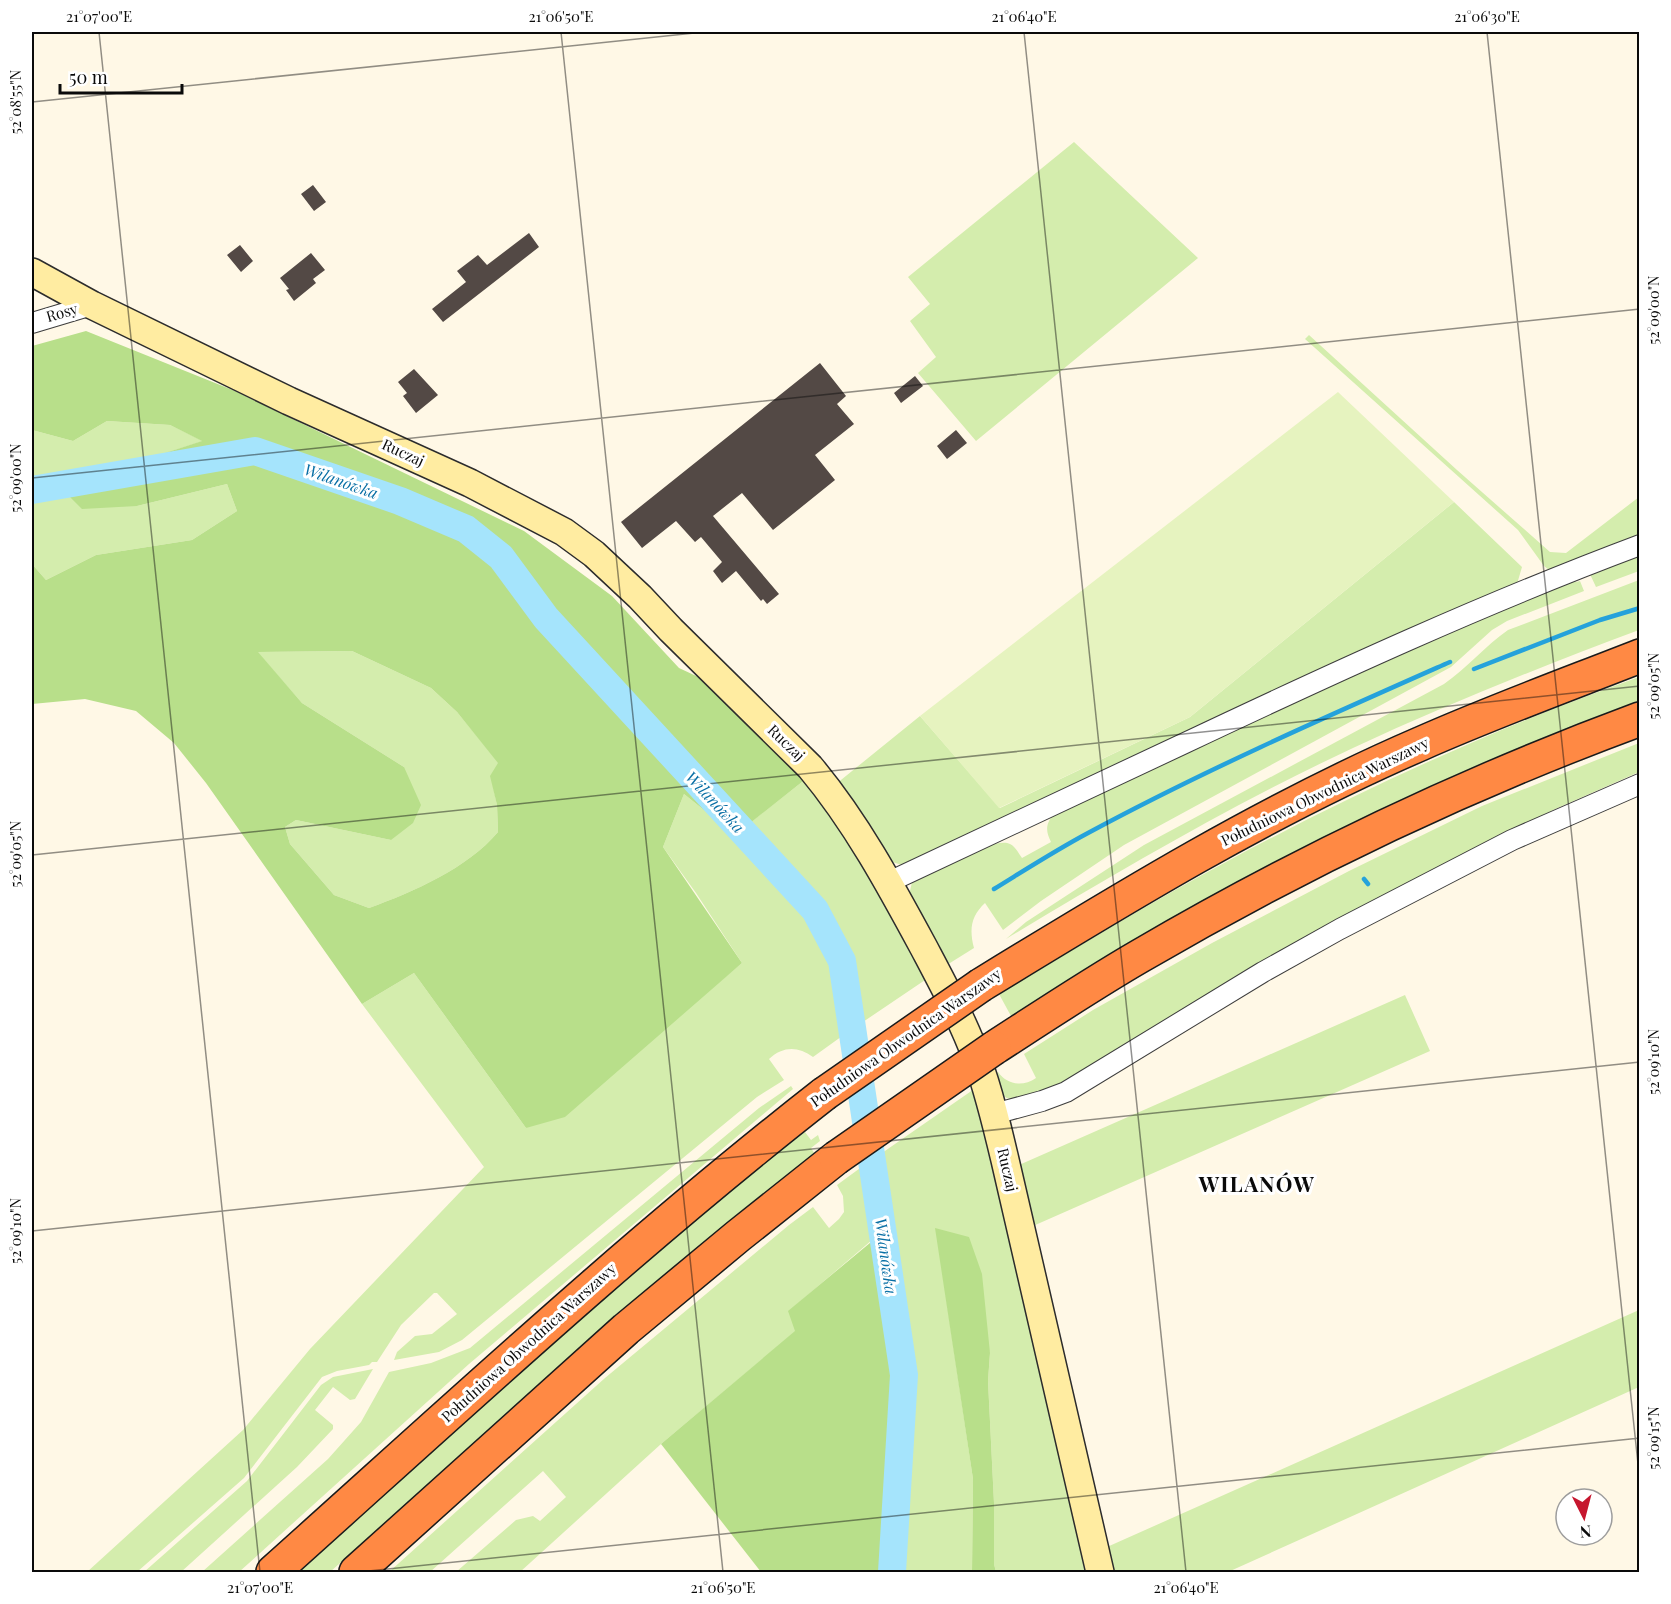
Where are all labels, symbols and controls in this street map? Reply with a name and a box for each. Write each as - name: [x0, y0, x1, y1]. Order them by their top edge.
- text: 21°07'00"E: [66, 6, 132, 26]
- text: 21°06'50"E: [528, 6, 594, 26]
- text: 21°06'40"E: [991, 6, 1057, 26]
- text: 21°06'30"E: [1454, 6, 1520, 26]
- scale bar: [60, 57, 182, 95]
- text: 50 m: [69, 65, 108, 89]
- text: 52°08'55"N: [5, 69, 25, 134]
- text: 52°09'00"N: [1643, 275, 1663, 345]
- street label: Rosy: [43, 298, 80, 326]
- street label: Ruczaj: [379, 434, 428, 471]
- text: 52°09'00"N: [5, 443, 25, 513]
- water label: Wilanówka: [301, 458, 381, 503]
- text: 52°09'05"N: [1643, 652, 1663, 719]
- street label: Ruczaj: [764, 720, 810, 765]
- street label: Południowa Obwodnica Warszawy: [1217, 732, 1432, 850]
- water label: Wilanówka: [681, 766, 749, 837]
- text: 52°09'05"N: [5, 820, 25, 887]
- street label: Południowa Obwodnica Warszawy: [806, 963, 1005, 1111]
- text: 52°09'10"N: [1643, 1028, 1663, 1095]
- street label: Ruczaj: [993, 1146, 1023, 1194]
- district label: WILANÓW: [1198, 1169, 1315, 1197]
- text: 52°09'10"N: [5, 1197, 25, 1264]
- water label: Wilanówka: [871, 1216, 902, 1296]
- street label: Południowa Obwodnica Warszawy: [437, 1258, 620, 1426]
- text: 52°09'15"N: [1643, 1406, 1663, 1470]
- north arrow: [1554, 1487, 1614, 1547]
- text: N: [1578, 1521, 1592, 1544]
- text: 21°07'00"E: [227, 1577, 293, 1597]
- text: 21°06'50"E: [690, 1577, 756, 1597]
- text: 21°06'40"E: [1153, 1577, 1219, 1597]

